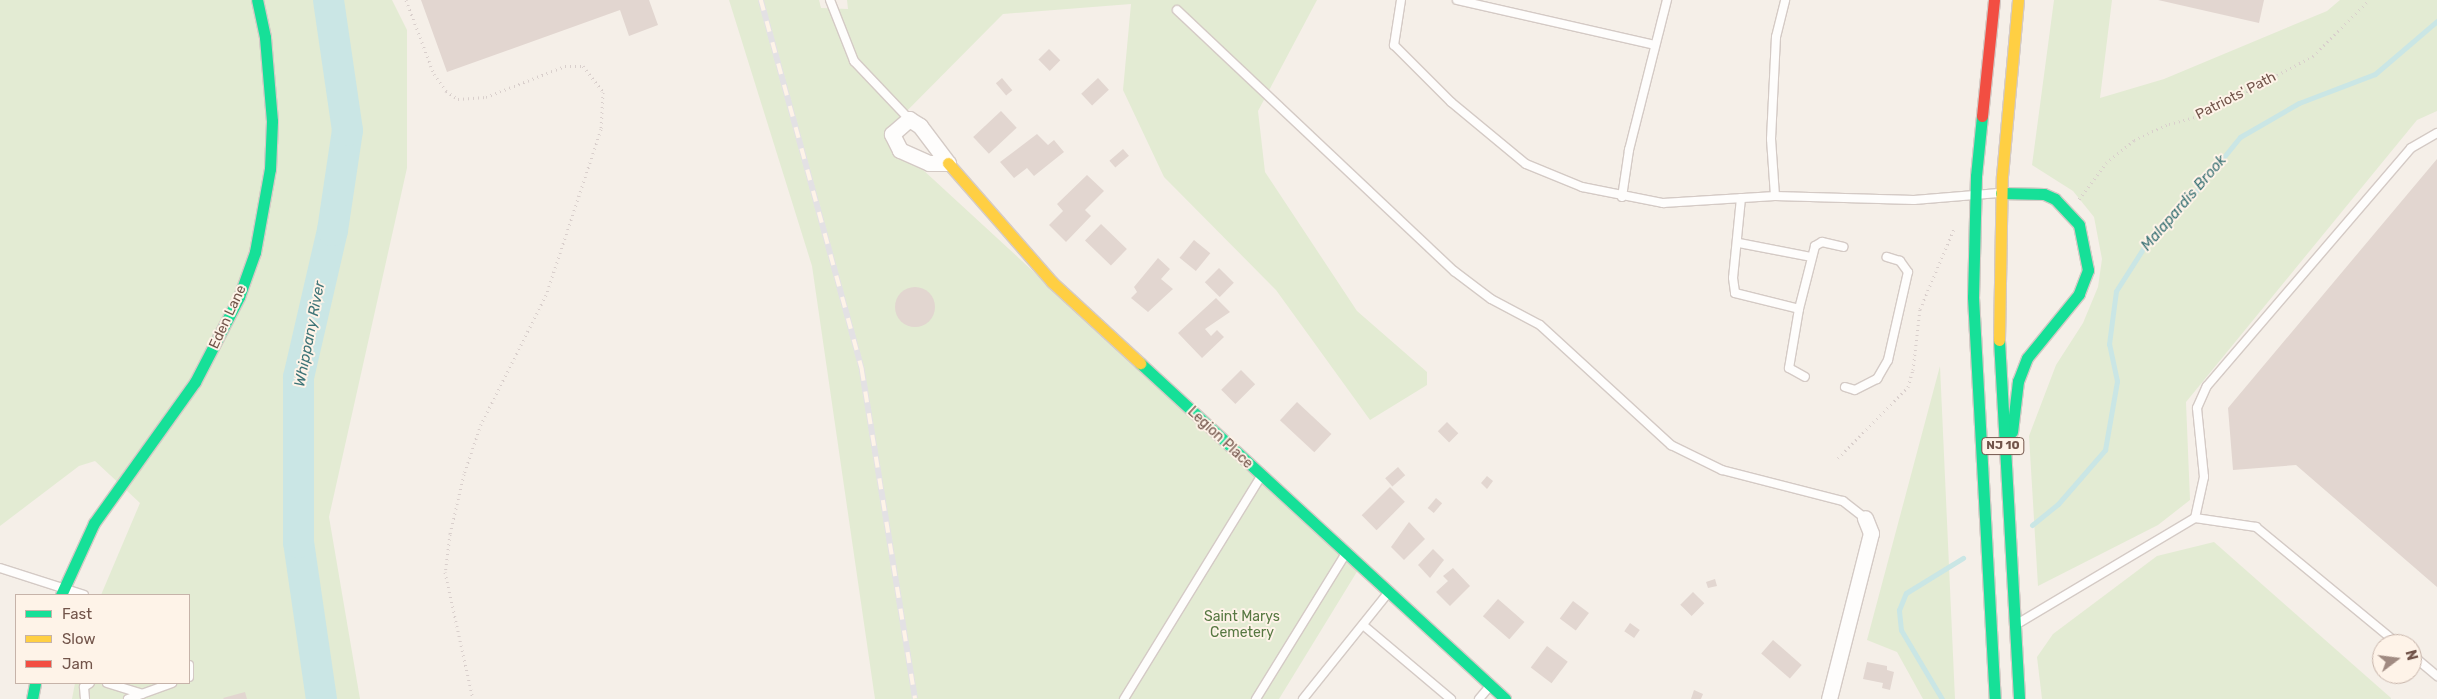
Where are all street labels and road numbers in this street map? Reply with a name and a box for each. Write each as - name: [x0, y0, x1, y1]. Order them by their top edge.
- street label: Patriots' Path: [2193, 69, 2279, 123]
- street label: Eden Lane: [206, 282, 250, 352]
- street label: Legion Place: [1184, 404, 1256, 472]
- road number: NJ 10: [1980, 436, 2026, 456]

